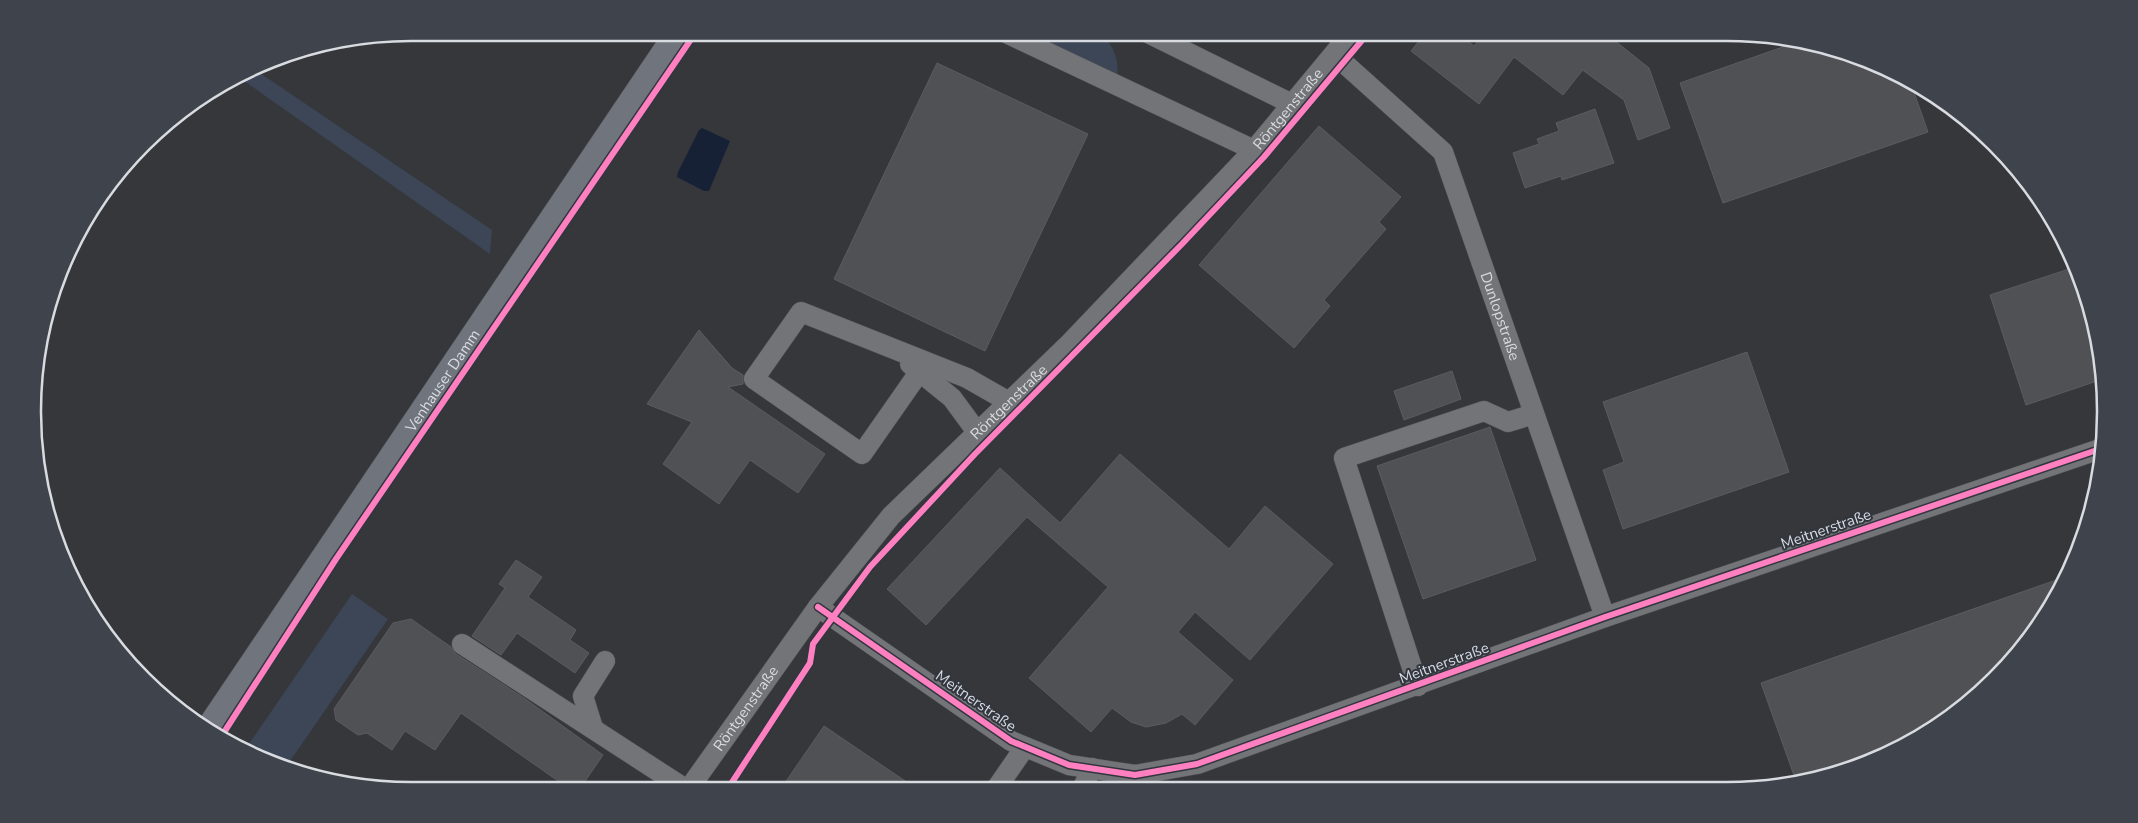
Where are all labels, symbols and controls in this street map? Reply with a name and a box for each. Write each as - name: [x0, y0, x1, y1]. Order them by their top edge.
- street label: Röntgenstraße: [1248, 64, 1328, 154]
- street label: Dunlopstraße: [1476, 269, 1525, 363]
- street label: Venhauser Damm: [400, 325, 485, 437]
- street label: Röntgenstraße: [966, 360, 1052, 444]
- street label: Meitnerstraße: [1778, 504, 1874, 554]
- street label: Meitnerstraße: [1396, 637, 1492, 689]
- street label: Röntgenstraße: [709, 662, 783, 755]
- street label: Meitnerstraße: [932, 666, 1020, 736]

